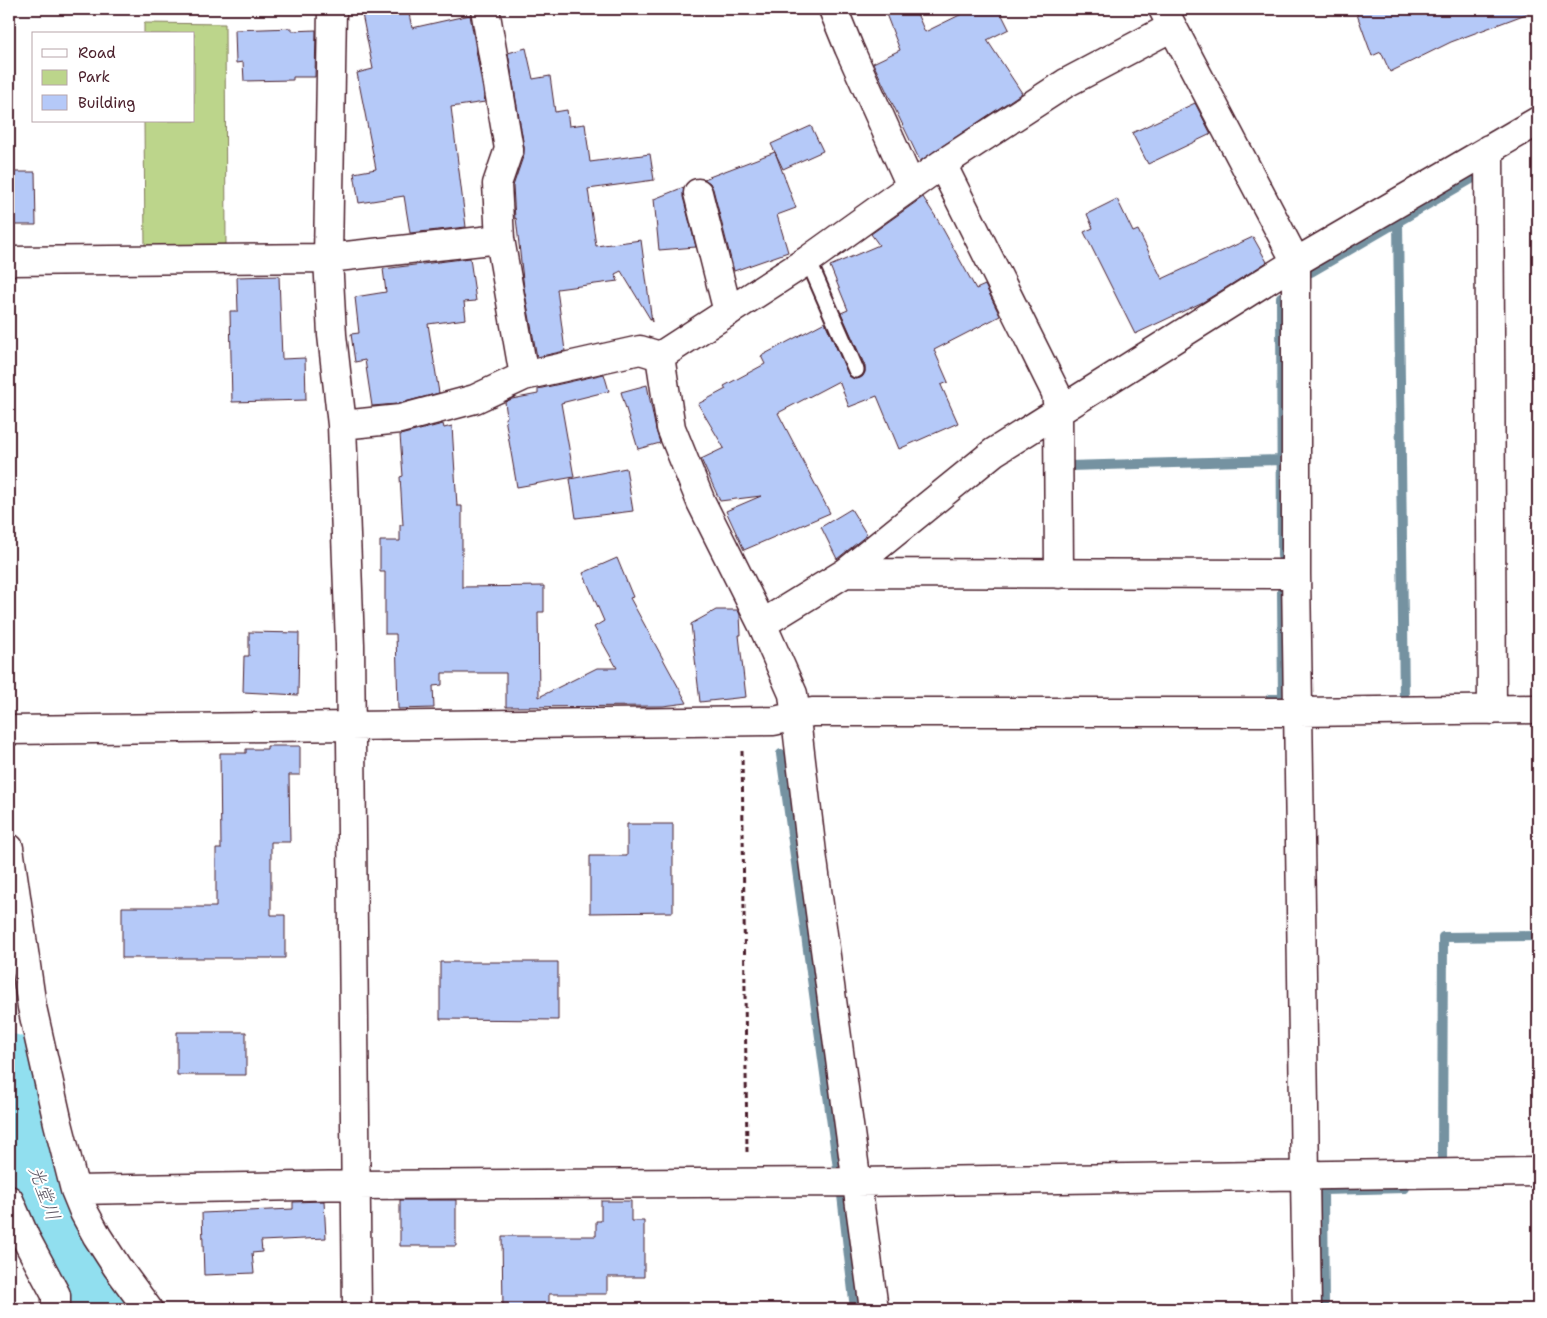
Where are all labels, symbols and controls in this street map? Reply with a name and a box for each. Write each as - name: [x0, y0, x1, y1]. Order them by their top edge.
- legend: [32, 32, 195, 122]
- text: Road: [78, 43, 116, 63]
- text: Park: [78, 67, 110, 87]
- text: Building: [78, 93, 135, 113]
- water label: 光堂川: [23, 1162, 66, 1224]

